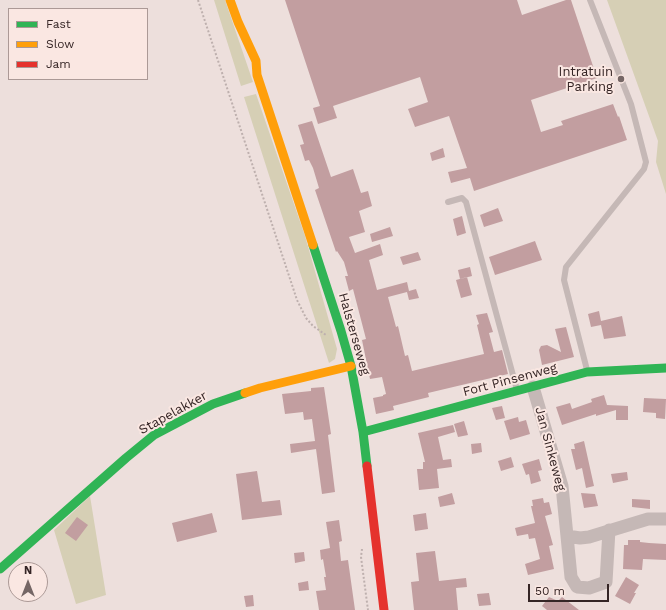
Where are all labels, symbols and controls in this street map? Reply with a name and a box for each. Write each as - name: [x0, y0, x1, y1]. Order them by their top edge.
- legend: [8, 8, 148, 80]
- text: Fast: [46, 17, 71, 31]
- text: Slow: [46, 37, 74, 51]
- text: Jam: [46, 57, 71, 71]
- place label: Intratuin Parking: [559, 64, 613, 95]
- marker: Intratuin Parking: [616, 74, 626, 84]
- street label: Halsterseweg: [335, 291, 373, 377]
- street label: Fort Pinsenweg: [461, 360, 559, 400]
- street label: Stapelakker: [136, 388, 210, 438]
- street label: Jan Sinkeweg: [531, 405, 569, 493]
- north arrow: [8, 562, 48, 602]
- text: N: [24, 564, 32, 577]
- scale bar: [530, 576, 611, 602]
- text: 50 m: [535, 584, 565, 598]

